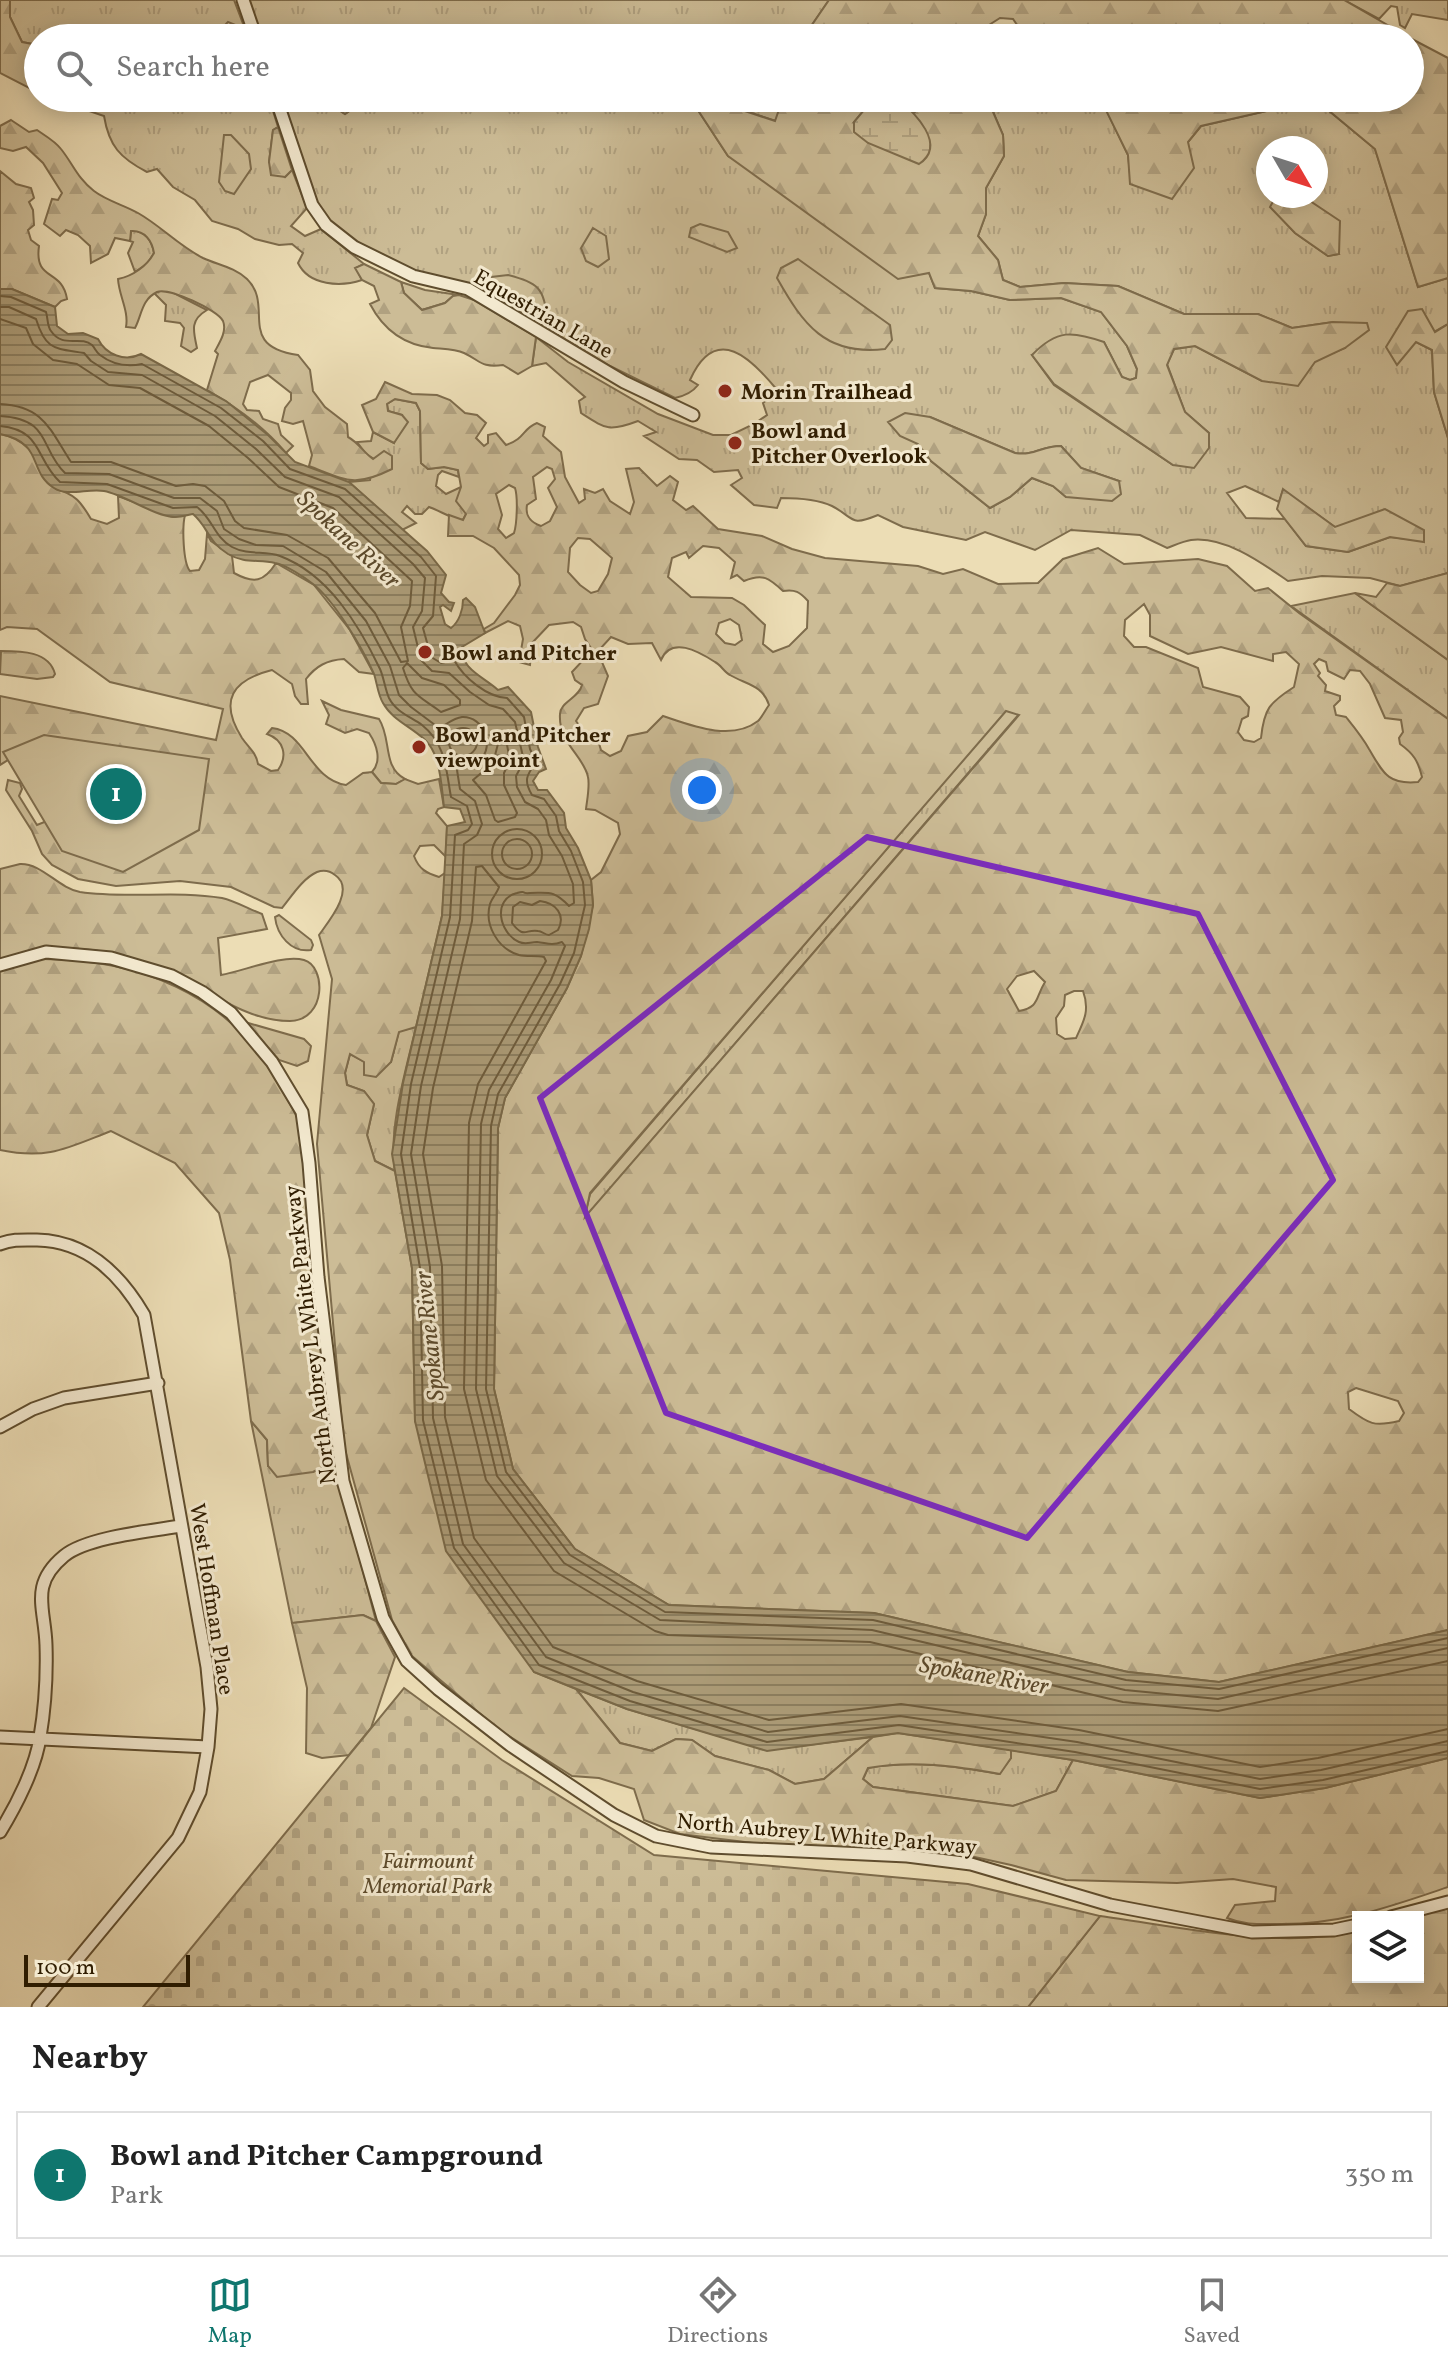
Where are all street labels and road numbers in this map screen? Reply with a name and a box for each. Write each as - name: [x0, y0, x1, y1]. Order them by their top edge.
- street label: Equestrian Lane: [467, 263, 618, 368]
- street label: North Aubrey L White Parkway: [278, 1183, 345, 1486]
- street label: West Hoffman Place: [180, 1501, 241, 1697]
- street label: North Aubrey L White Parkway: [675, 1807, 978, 1864]

